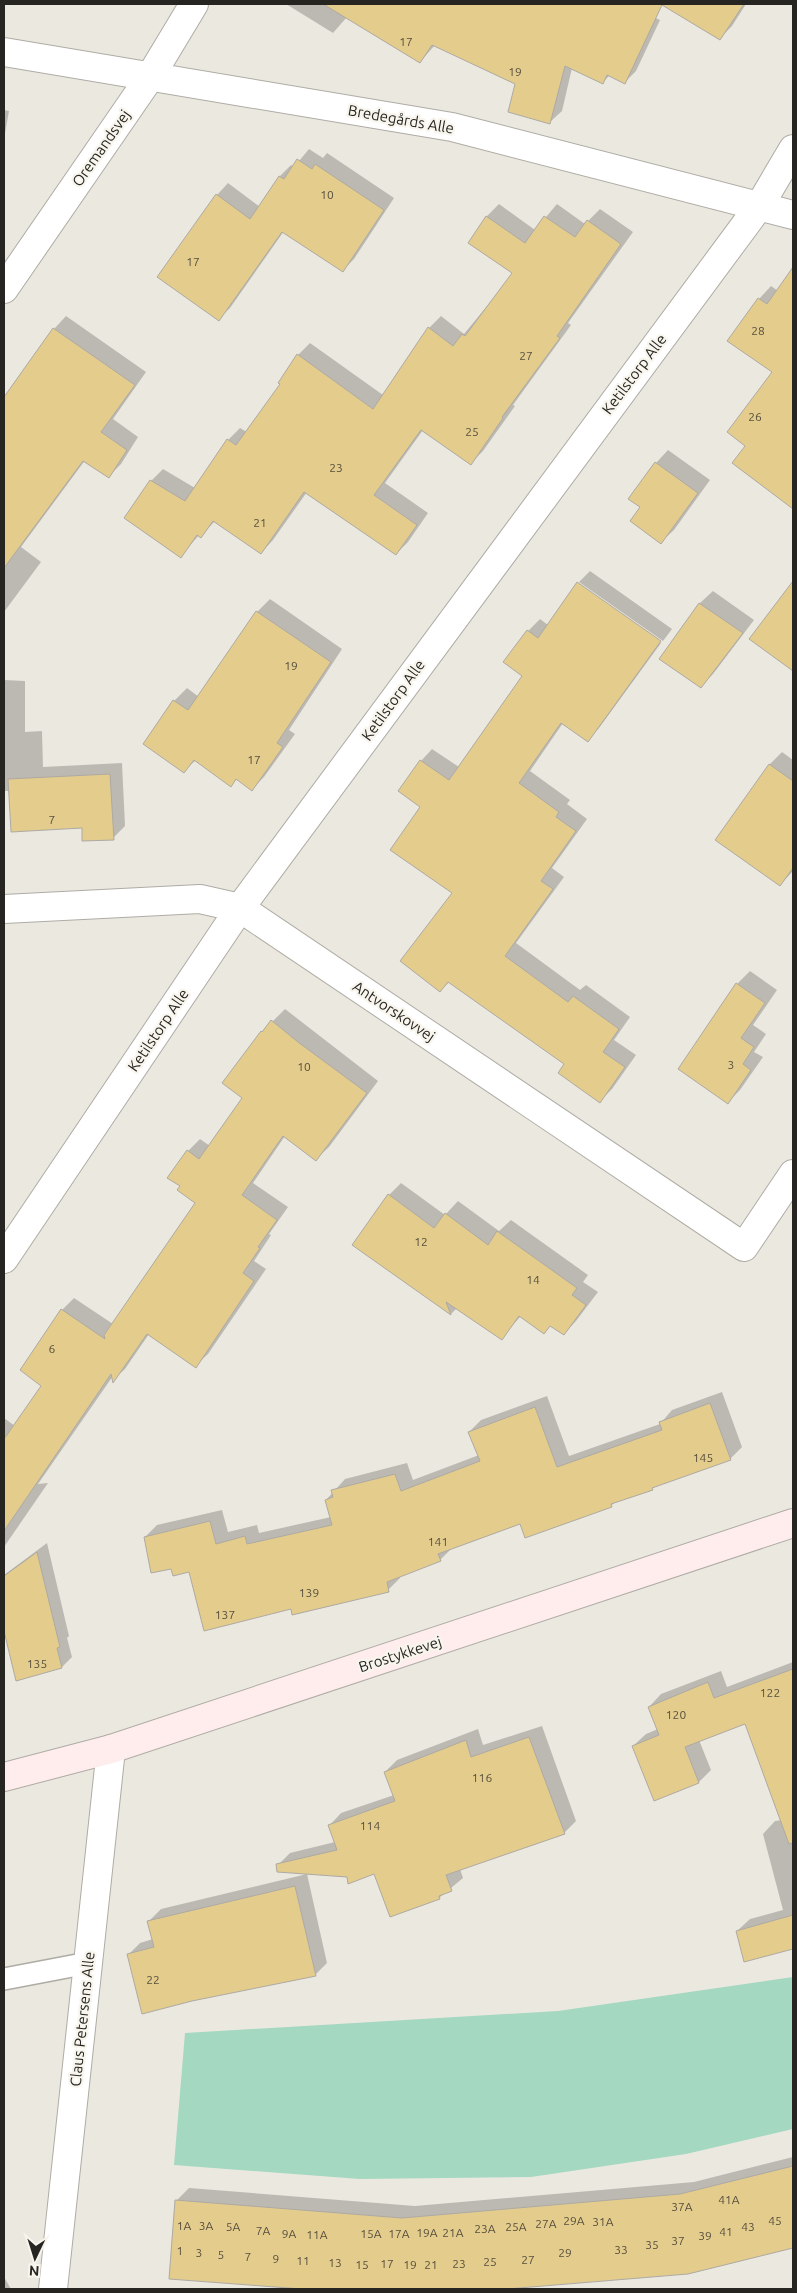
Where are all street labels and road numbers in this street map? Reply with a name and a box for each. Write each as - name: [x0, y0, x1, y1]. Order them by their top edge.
- street label: Bredegårds Alle: [347, 101, 455, 137]
- street label: Oremandsvej: [68, 107, 134, 189]
- street label: Ketilstorp Alle: [598, 331, 670, 417]
- street label: Ketilstorp Alle: [358, 656, 428, 744]
- street label: Antvorskovvej: [350, 977, 438, 1045]
- street label: Ketilstorp Alle: [124, 986, 192, 1074]
- street label: Brostykkevej: [356, 1633, 444, 1675]
- street label: Claus Petersens Alle: [66, 1951, 98, 2087]

